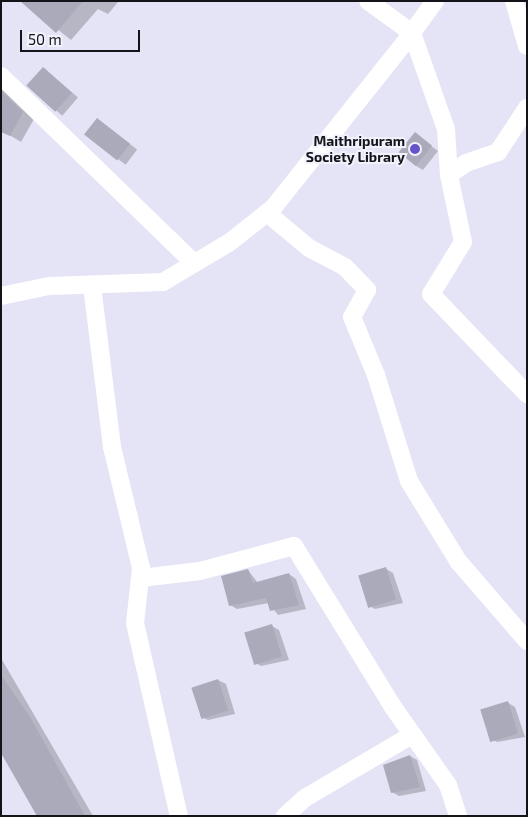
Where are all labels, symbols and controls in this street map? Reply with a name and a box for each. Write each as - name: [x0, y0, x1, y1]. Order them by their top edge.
- scale bar: [22, 20, 142, 52]
- text: 50 m: [28, 30, 62, 48]
- place label: Maithripuram Society Library: [305, 133, 405, 166]
- marker: Maithripuram Society Library: [409, 143, 421, 155]

